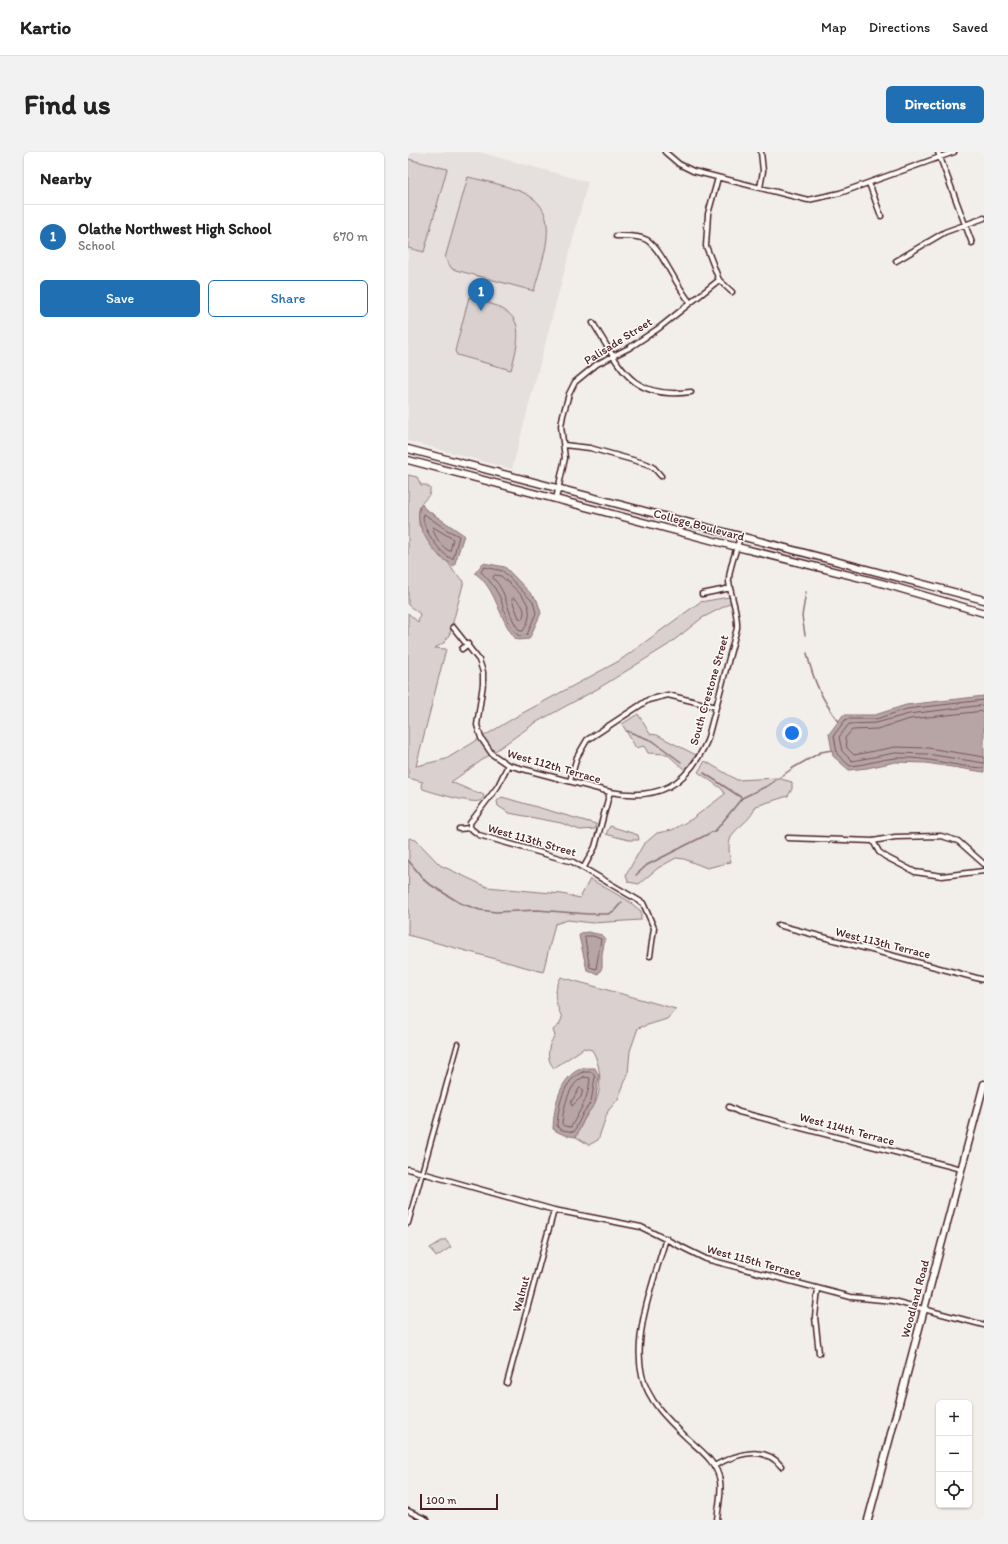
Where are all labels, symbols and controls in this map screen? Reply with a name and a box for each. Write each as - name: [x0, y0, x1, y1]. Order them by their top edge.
- text: Kartio: [20, 16, 71, 39]
- text: Map: [821, 19, 847, 36]
- text: Directions: [869, 19, 930, 36]
- text: Saved: [952, 19, 988, 36]
- button: Directions: [886, 86, 984, 123]
- text: Find us: [24, 87, 111, 121]
- text: Nearby: [40, 168, 92, 188]
- text: Olathe Northwest High School: [78, 220, 271, 238]
- text: 1: [50, 229, 56, 244]
- text: 670 m: [333, 229, 368, 244]
- text: School: [78, 238, 115, 253]
- pin: 1: [468, 278, 494, 311]
- button: Save: [40, 280, 200, 317]
- button: Share: [208, 280, 368, 317]
- street label: Palisade Street: [581, 314, 655, 367]
- street label: College Boulevard: [652, 506, 746, 544]
- street label: South Crestone Street: [687, 633, 732, 747]
- your location: [782, 723, 802, 743]
- street label: West 112th Terrace: [505, 746, 603, 786]
- street label: West 113th Street: [486, 821, 578, 859]
- street label: West 113th Terrace: [834, 924, 932, 962]
- street label: West 114th Terrace: [798, 1110, 896, 1148]
- street label: West 115th Terrace: [705, 1242, 803, 1280]
- street label: Woodland Road: [898, 1258, 932, 1340]
- street label: Walnut: [509, 1274, 533, 1314]
- map controls: [936, 1400, 972, 1508]
- button: +: [936, 1400, 972, 1436]
- button: −: [936, 1436, 972, 1472]
- button: locate: [936, 1472, 972, 1508]
- scale bar: [420, 1492, 498, 1511]
- text: 100 m: [426, 1494, 456, 1507]

